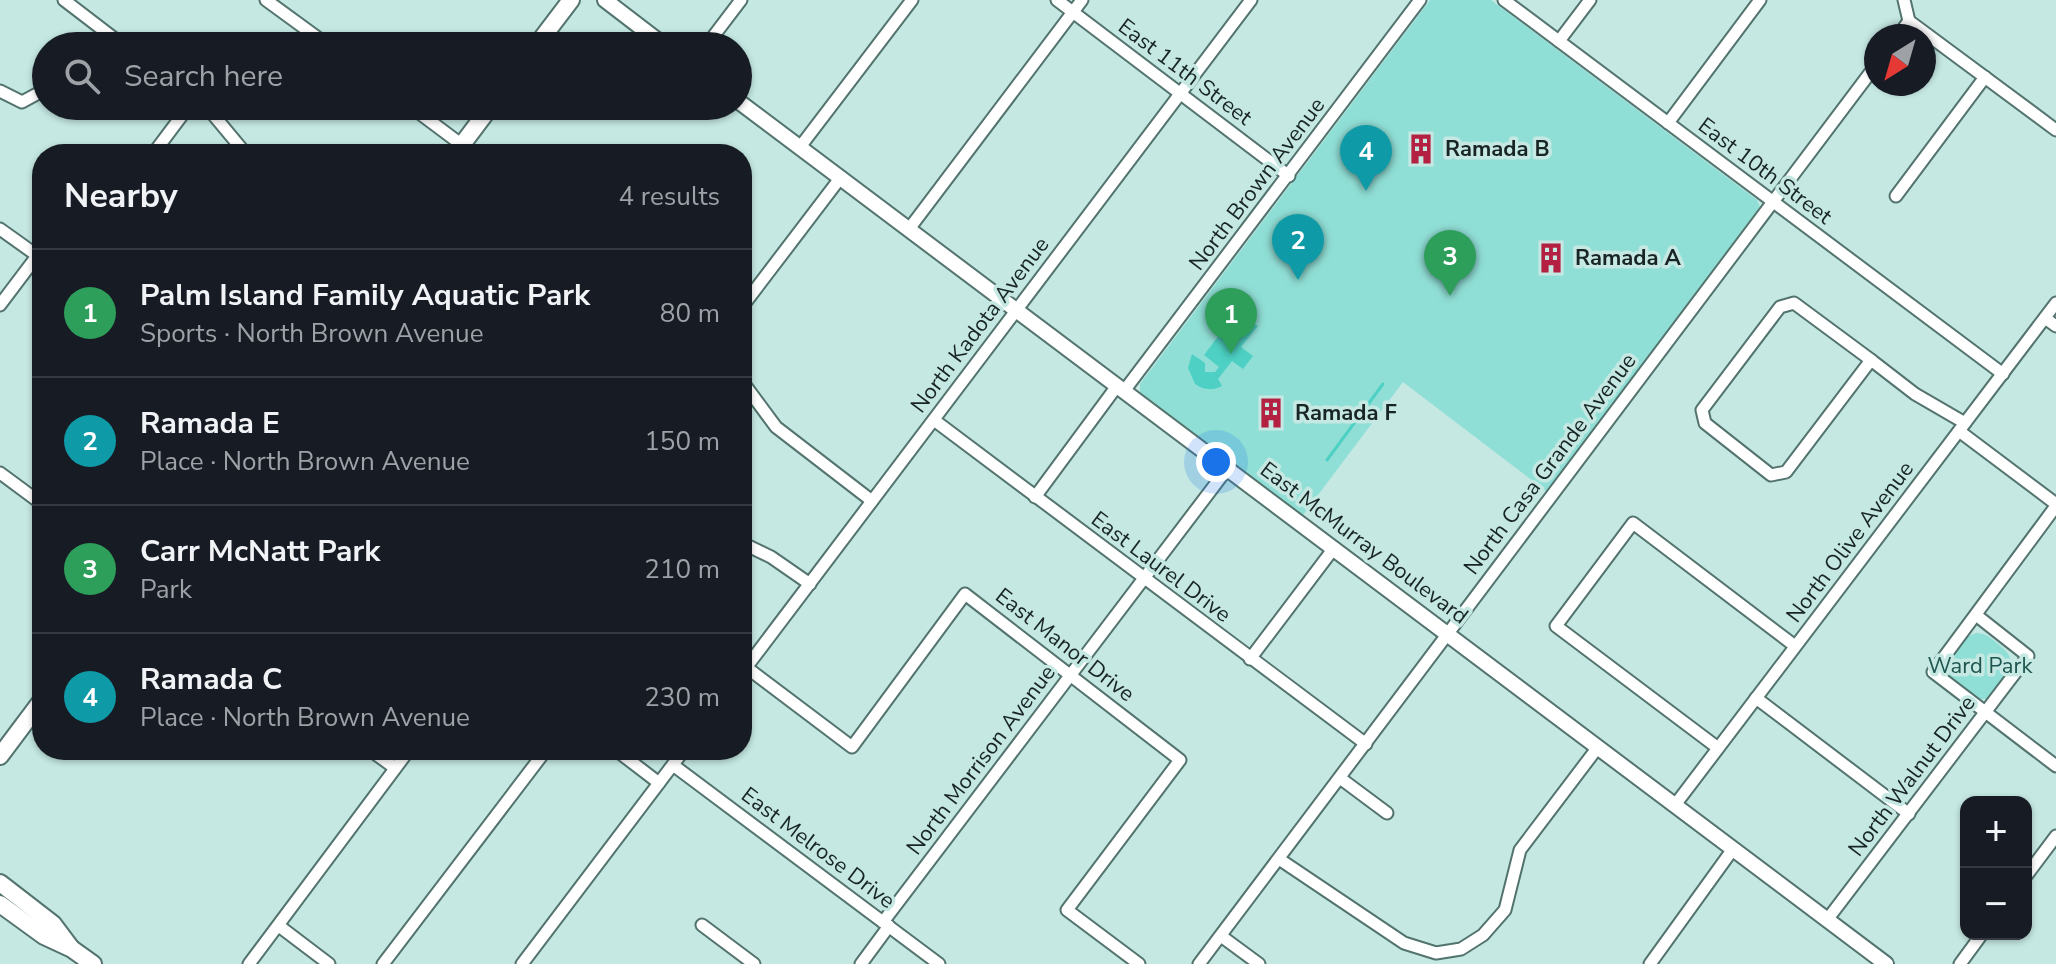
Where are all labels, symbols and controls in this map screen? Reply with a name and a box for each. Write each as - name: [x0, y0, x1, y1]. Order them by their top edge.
- street label: East 11th Street: [1112, 12, 1258, 132]
- north arrow: [1864, 24, 1936, 96]
- search box: [32, 32, 752, 120]
- icon: search: [60, 54, 104, 98]
- text: Search here: [124, 56, 283, 97]
- street label: North Brown Avenue: [1182, 92, 1332, 276]
- street label: East 10th Street: [1692, 111, 1838, 231]
- pin: 4: [1340, 125, 1392, 191]
- building icon: Ramada B: [1404, 132, 1438, 166]
- place label: Ramada B: [1445, 134, 1550, 164]
- text: Nearby: [64, 173, 178, 219]
- text: 4 results: [619, 179, 720, 214]
- pin: 2: [1272, 214, 1324, 280]
- pin: 3: [1424, 230, 1476, 296]
- street label: North Kadota Avenue: [904, 231, 1056, 419]
- building icon: Ramada A: [1534, 241, 1568, 275]
- place label: Ramada A: [1575, 243, 1682, 273]
- text: Palm Island Family Aquatic Park: [140, 275, 590, 316]
- pin: 1: [1205, 288, 1257, 354]
- text: 1: [82, 296, 98, 331]
- text: 80 m: [660, 296, 720, 331]
- text: Sports · North Brown Avenue: [140, 316, 484, 351]
- street label: North Casa Grande Avenue: [1457, 347, 1643, 581]
- building icon: Ramada F: [1254, 396, 1288, 430]
- place label: Ramada F: [1295, 398, 1397, 428]
- text: Ramada E: [140, 403, 280, 444]
- text: 2: [82, 424, 98, 459]
- text: 150 m: [644, 424, 720, 459]
- your location: [1196, 442, 1236, 482]
- text: Place · North Brown Avenue: [140, 444, 470, 479]
- street label: East McMurray Boulevard: [1254, 455, 1474, 631]
- street label: North Olive Avenue: [1779, 455, 1921, 629]
- street label: East Laurel Drive: [1085, 505, 1237, 629]
- text: Carr McNatt Park: [140, 531, 380, 572]
- text: 3: [82, 552, 98, 587]
- text: 210 m: [644, 552, 720, 587]
- text: Park: [140, 572, 192, 607]
- street label: East Manor Drive: [989, 581, 1141, 709]
- park label: Ward Park: [1928, 651, 2033, 681]
- text: Ramada C: [140, 659, 282, 700]
- street label: North Morrison Avenue: [900, 659, 1062, 861]
- text: 4: [82, 680, 98, 715]
- text: 230 m: [644, 680, 720, 715]
- street label: North Walnut Drive: [1842, 689, 1982, 863]
- text: Place · North Brown Avenue: [140, 700, 470, 735]
- street label: East Melrose Drive: [735, 780, 901, 916]
- map controls: [1960, 796, 2032, 940]
- button: +: [1960, 796, 2032, 868]
- button: −: [1960, 868, 2032, 940]

